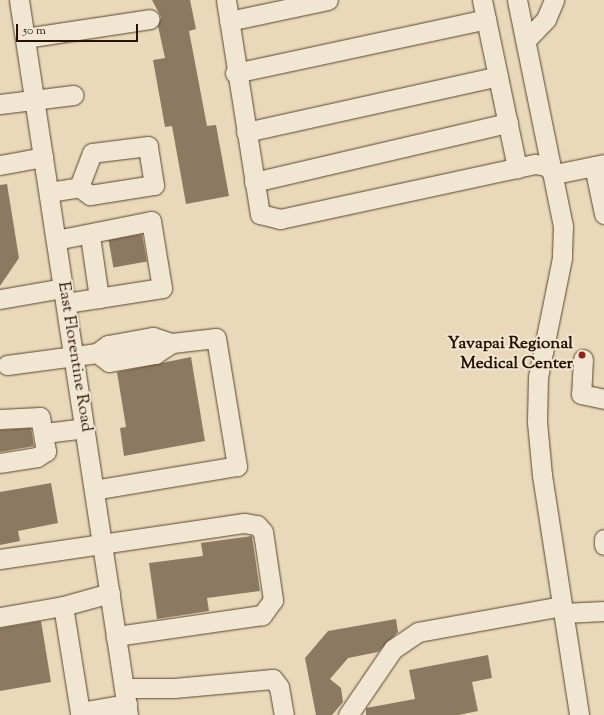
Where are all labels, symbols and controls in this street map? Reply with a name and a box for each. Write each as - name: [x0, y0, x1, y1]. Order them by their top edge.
- scale bar: [18, 16, 140, 42]
- text: 50 m: [23, 22, 46, 40]
- street label: East Florentine Road: [52, 280, 96, 434]
- place label: Yavapai Regional Medical Center: [448, 335, 573, 375]
- marker: Yavapai Regional Medical Center: [576, 349, 588, 361]

